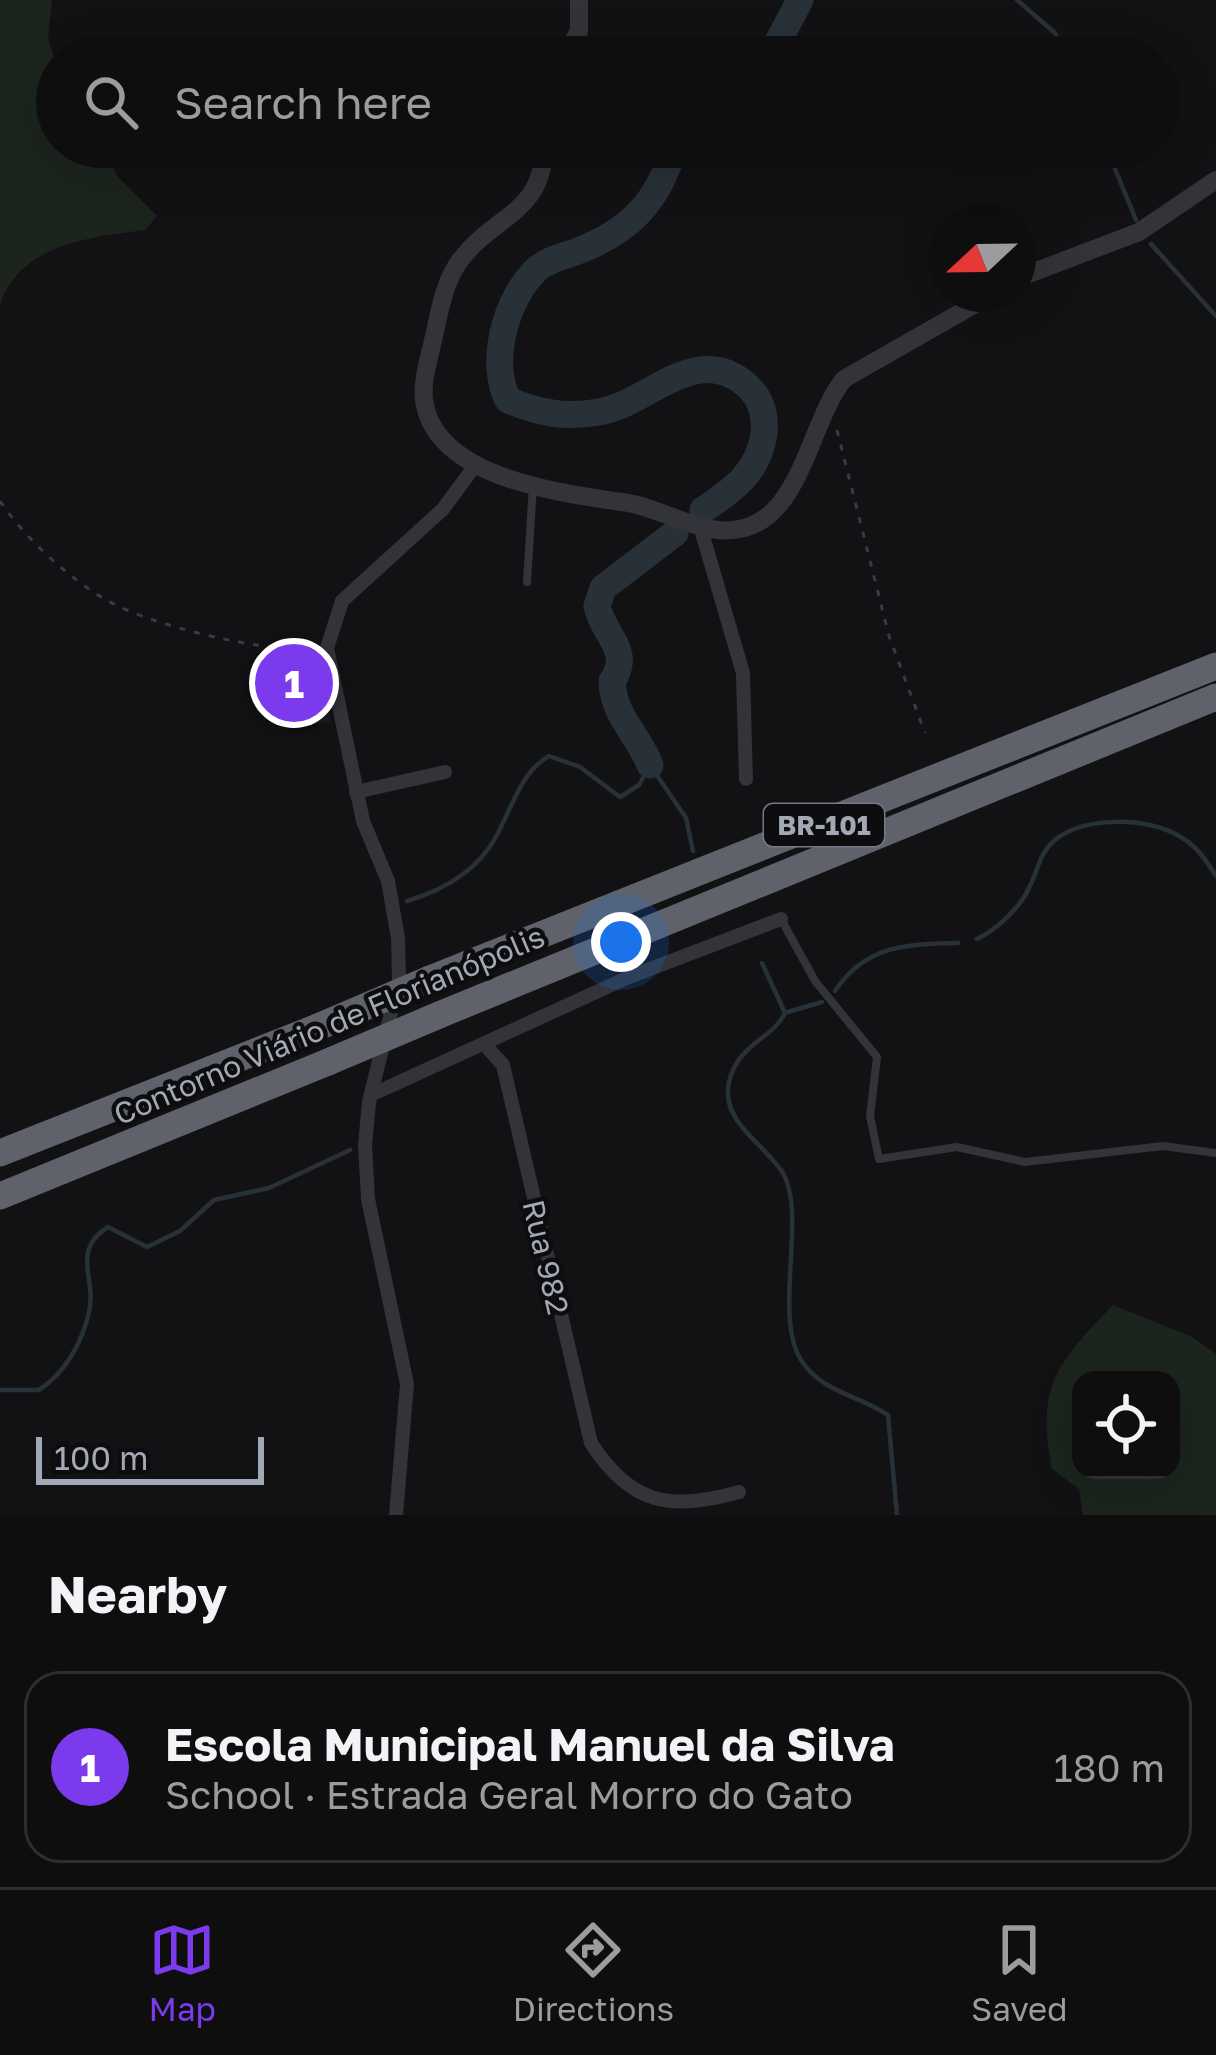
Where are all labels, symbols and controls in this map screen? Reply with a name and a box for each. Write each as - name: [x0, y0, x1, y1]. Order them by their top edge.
- search box: [36, 36, 1180, 168]
- icon: search: [78, 69, 144, 135]
- text: Search here: [174, 75, 432, 129]
- north arrow: [928, 204, 1036, 312]
- pin: 1: [255, 638, 333, 728]
- road number: BR-101: [764, 804, 884, 846]
- your location: [591, 912, 651, 972]
- street label: Contorno Viário de Florianópolis: [108, 918, 550, 1132]
- street label: Rua 982: [515, 1196, 577, 1318]
- map controls: [1072, 1371, 1180, 1479]
- button: locate: [1072, 1371, 1180, 1479]
- scale bar: [36, 1431, 264, 1484]
- text: 100 m: [54, 1438, 148, 1477]
- text: Nearby: [48, 1563, 227, 1624]
- text: Escola Municipal Manuel da Silva: [165, 1717, 895, 1771]
- text: 1: [80, 1744, 100, 1791]
- text: 180 m: [1054, 1744, 1165, 1791]
- text: School · Estrada Geral Morro do Gato: [165, 1771, 853, 1818]
- tab: Map: [149, 1917, 216, 2028]
- tab: Directions: [513, 1917, 674, 2028]
- tab: Saved: [971, 1917, 1067, 2028]

